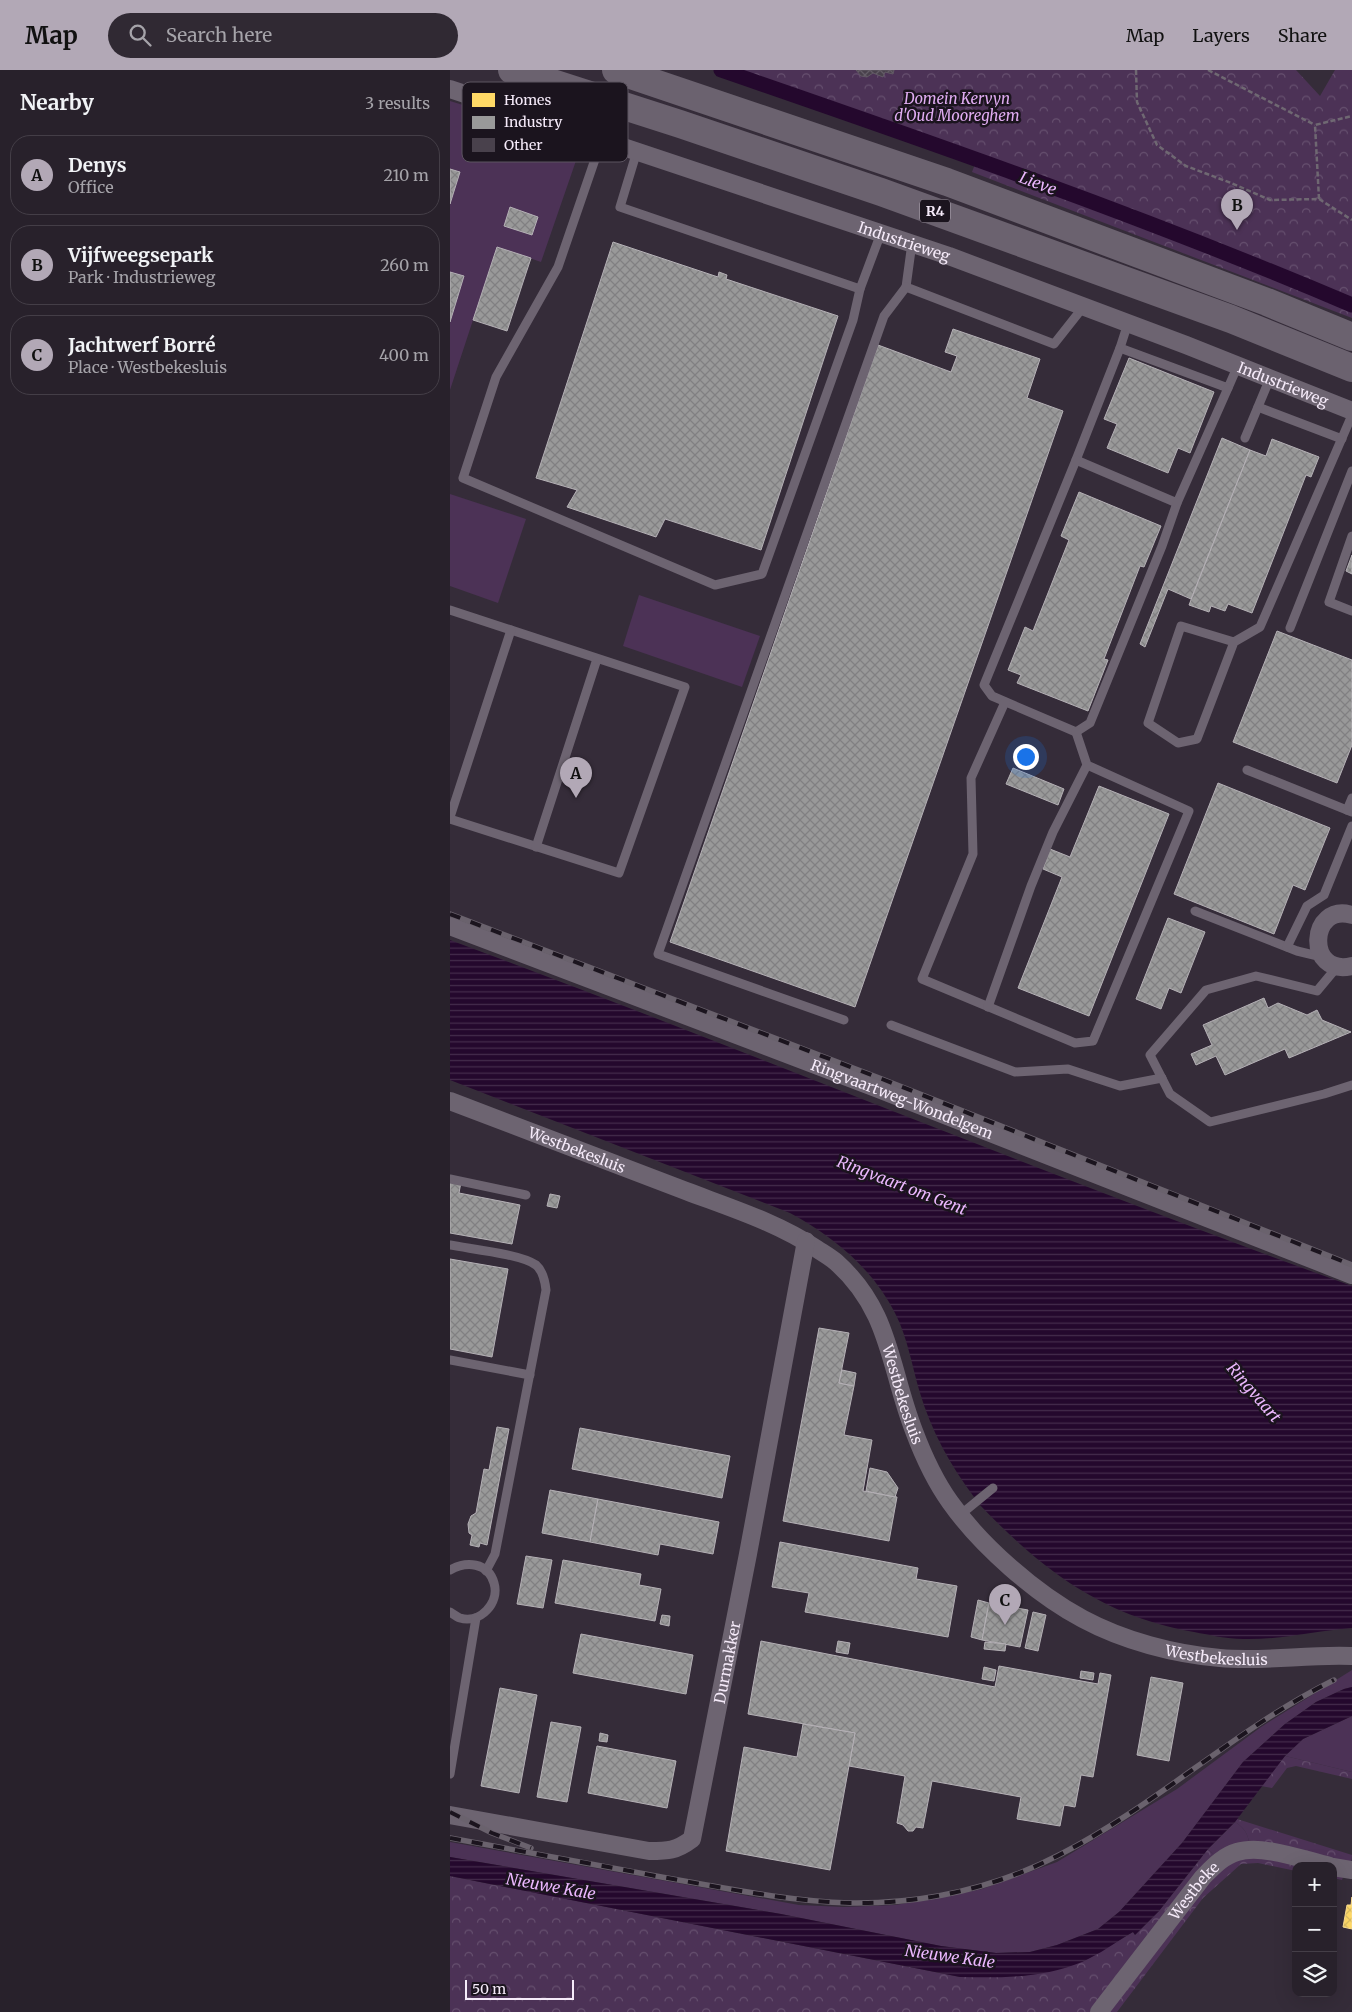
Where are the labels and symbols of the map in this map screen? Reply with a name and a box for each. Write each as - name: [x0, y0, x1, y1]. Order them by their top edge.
- legend: [462, 82, 628, 162]
- park label: Domein Kervyn d'Oud Mooreghem: [894, 89, 1020, 125]
- text: Homes: [504, 91, 551, 109]
- text: Industry: [504, 113, 563, 131]
- text: Other: [504, 136, 543, 154]
- water label: Lieve: [1016, 167, 1060, 199]
- pin: B: [1221, 189, 1253, 230]
- road number: R4: [920, 200, 950, 222]
- street label: Industrieweg: [856, 217, 953, 265]
- street label: Industrieweg: [1235, 357, 1331, 410]
- your location: [1013, 744, 1039, 770]
- pin: A: [560, 757, 592, 798]
- street label: Ringvaartweg-Wondelgem: [808, 1055, 996, 1143]
- street label: Westbekesluis: [525, 1122, 628, 1177]
- water label: Ringvaart om Gent: [834, 1151, 970, 1219]
- street label: Westbekesluis: [878, 1341, 928, 1447]
- water label: Ringvaart: [1223, 1358, 1286, 1426]
- pin: C: [989, 1584, 1021, 1625]
- street label: Durmakker: [709, 1619, 744, 1705]
- street label: Westbekesluis: [1163, 1640, 1268, 1669]
- street label: Westbeke: [1164, 1857, 1223, 1924]
- water label: Nieuwe Kale: [505, 1868, 597, 1904]
- water label: Nieuwe Kale: [904, 1940, 996, 1972]
- scale bar: [465, 1977, 574, 2000]

